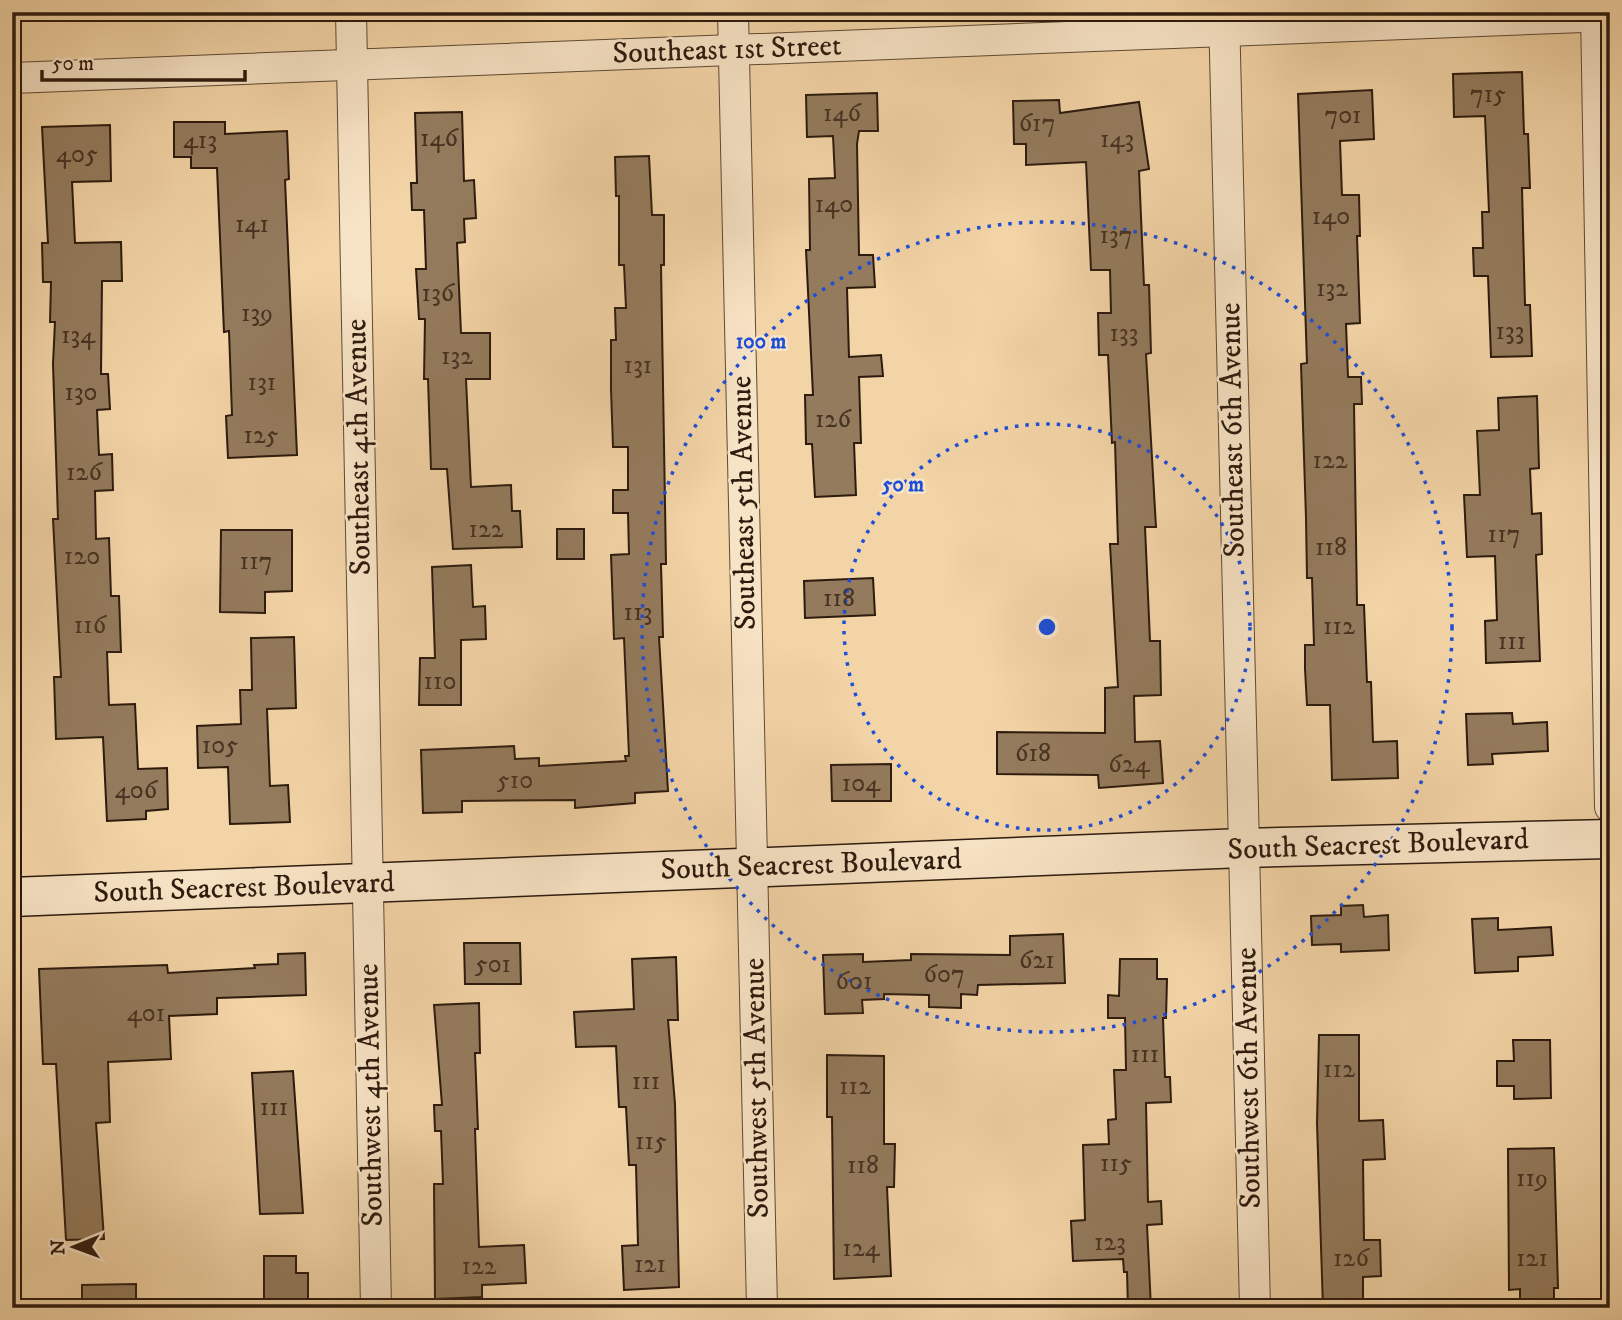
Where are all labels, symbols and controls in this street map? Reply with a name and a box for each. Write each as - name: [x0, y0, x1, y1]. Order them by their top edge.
- street label: Southeast 1st Street: [612, 28, 842, 72]
- scale bar: [42, 38, 245, 82]
- text: 50 m: [52, 51, 94, 77]
- house number: 715: [1470, 78, 1506, 111]
- house number: 146: [823, 97, 862, 130]
- house number: 701: [1324, 99, 1362, 132]
- house number: 617: [1019, 107, 1055, 140]
- house number: 146: [420, 122, 459, 155]
- house number: 143: [1100, 123, 1134, 156]
- house number: 413: [183, 124, 217, 157]
- house number: 405: [56, 138, 98, 171]
- house number: 140: [815, 188, 853, 221]
- house number: 140: [1312, 200, 1350, 233]
- house number: 141: [235, 208, 269, 241]
- house number: 137: [1100, 219, 1132, 252]
- house number: 132: [1316, 272, 1348, 305]
- house number: 136: [422, 277, 456, 310]
- house number: 139: [241, 297, 273, 330]
- street label: Southeast 6th Avenue: [1212, 302, 1254, 558]
- house number: 133: [1496, 315, 1524, 348]
- house number: 133: [1110, 317, 1138, 350]
- street label: Southeast 4th Avenue: [338, 318, 380, 576]
- house number: 134: [61, 319, 96, 352]
- text: 100 m: [736, 329, 786, 355]
- house number: 132: [441, 340, 473, 373]
- house number: 131: [624, 349, 652, 382]
- house number: 131: [248, 366, 276, 399]
- street label: Southeast 5th Avenue: [723, 375, 765, 631]
- house number: 130: [64, 376, 98, 409]
- house number: 126: [815, 403, 852, 436]
- house number: 125: [243, 419, 279, 452]
- house number: 122: [1312, 444, 1348, 477]
- house number: 126: [66, 456, 103, 489]
- text: 50 m: [881, 472, 924, 498]
- house number: 122: [468, 513, 504, 546]
- house number: 117: [1488, 518, 1520, 551]
- house number: 118: [1315, 531, 1347, 564]
- house number: 120: [64, 540, 100, 573]
- house number: 117: [240, 545, 272, 578]
- house number: 118: [823, 582, 855, 615]
- house number: 113: [624, 596, 652, 629]
- house number: 116: [74, 609, 108, 642]
- house number: 112: [1323, 610, 1355, 643]
- centre of rings: [1035, 615, 1059, 639]
- house number: 111: [1498, 625, 1526, 658]
- house number: 110: [424, 665, 457, 698]
- house number: 105: [202, 729, 238, 762]
- house number: 618: [1015, 737, 1051, 770]
- house number: 624: [1108, 748, 1151, 781]
- house number: 510: [497, 764, 533, 797]
- house number: 104: [842, 767, 881, 800]
- house number: 406: [115, 774, 159, 807]
- street label: South Seacrest Boulevard: [1227, 821, 1529, 869]
- street label: South Seacrest Boulevard: [660, 841, 962, 889]
- street label: South Seacrest Boulevard: [93, 864, 395, 912]
- house number: 621: [1019, 944, 1055, 977]
- street label: Southwest 6th Avenue: [1228, 947, 1270, 1209]
- house number: 501: [475, 948, 511, 981]
- street label: Southwest 5th Avenue: [736, 957, 778, 1219]
- house number: 607: [923, 958, 965, 991]
- street label: Southwest 4th Avenue: [350, 963, 392, 1227]
- house number: 601: [836, 965, 872, 998]
- house number: 401: [127, 997, 165, 1030]
- house number: 111: [1131, 1038, 1159, 1071]
- house number: 112: [1323, 1053, 1355, 1086]
- house number: 111: [632, 1065, 660, 1098]
- house number: 112: [839, 1070, 871, 1103]
- house number: 111: [260, 1091, 288, 1124]
- house number: 115: [635, 1125, 667, 1158]
- house number: 115: [1100, 1147, 1132, 1180]
- house number: 118: [847, 1149, 879, 1182]
- house number: 119: [1516, 1162, 1548, 1195]
- north arrow: [38, 1212, 108, 1282]
- house number: 123: [1094, 1226, 1126, 1259]
- house number: 124: [842, 1232, 881, 1265]
- text: N: [47, 1239, 70, 1255]
- house number: 126: [1333, 1242, 1370, 1275]
- house number: 121: [1516, 1242, 1548, 1275]
- house number: 121: [634, 1248, 666, 1281]
- house number: 122: [461, 1250, 497, 1283]

